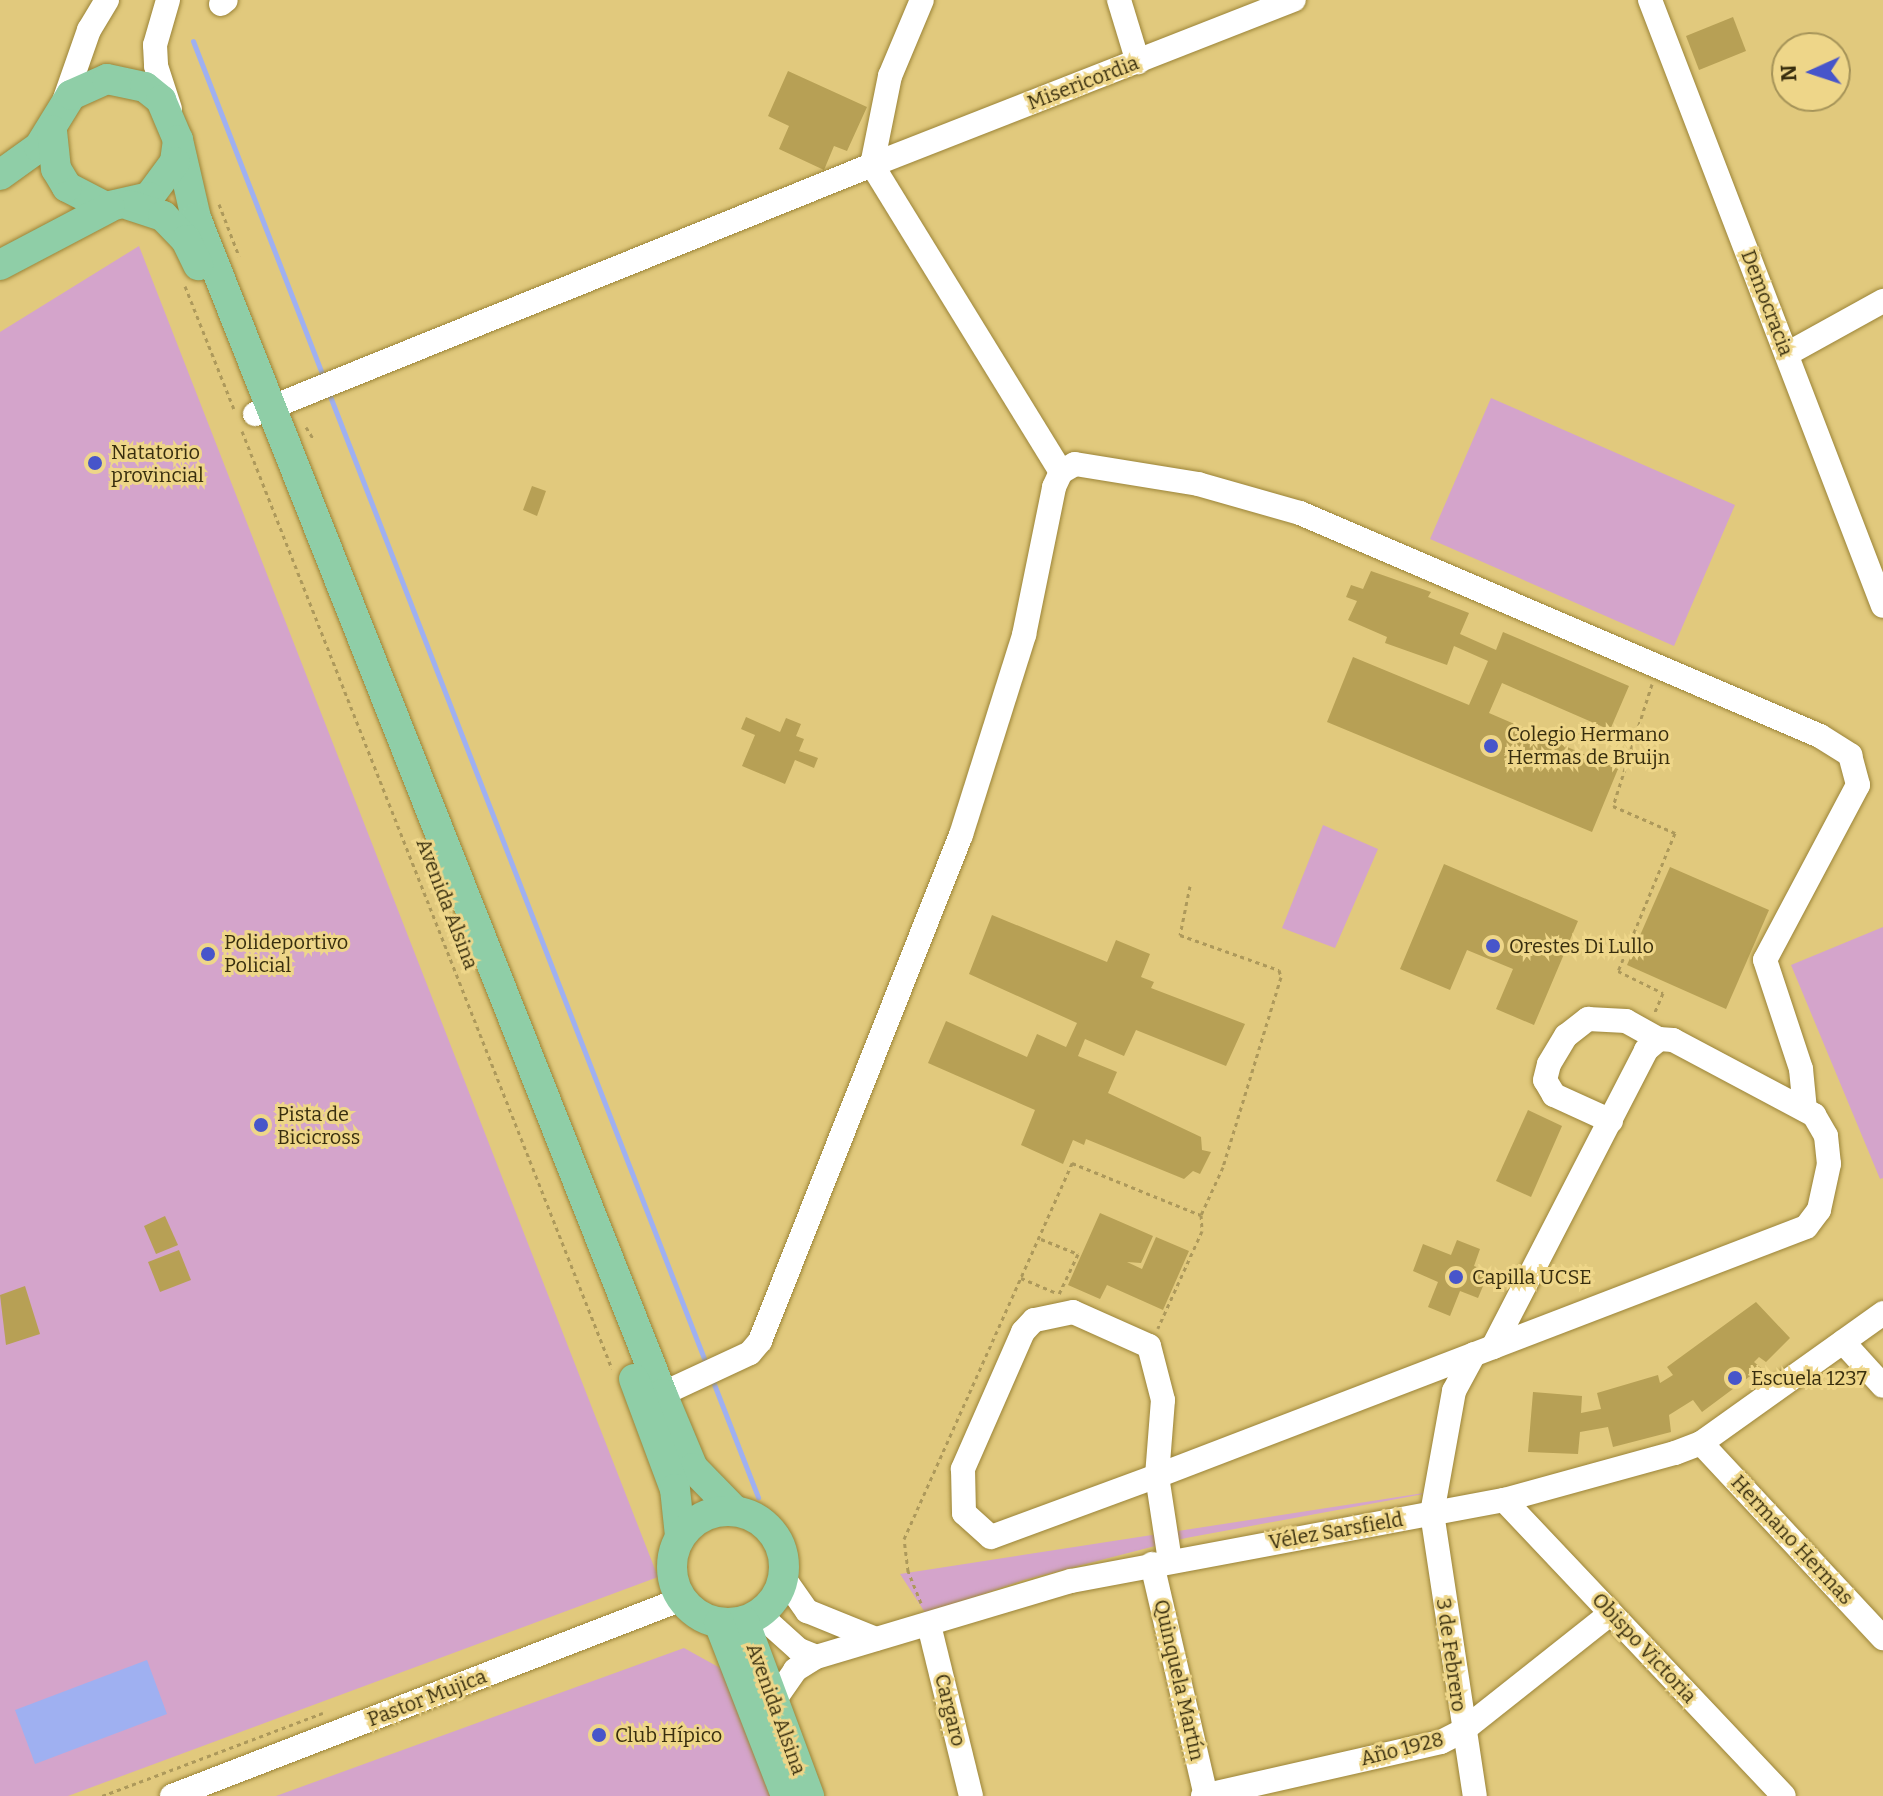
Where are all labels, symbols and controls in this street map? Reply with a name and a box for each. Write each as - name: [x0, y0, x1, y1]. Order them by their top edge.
- north arrow: [1771, 32, 1851, 112]
- street label: Misericordia: [1024, 51, 1142, 115]
- text: N: [1775, 64, 1802, 82]
- street label: Democracia: [1736, 247, 1798, 359]
- place label: Natatorio provincial: [111, 440, 204, 487]
- marker: Natatorio provincial: [86, 454, 104, 472]
- place label: Colegio Hermano Hermas de Bruijn: [1507, 722, 1670, 769]
- marker: Colegio Hermano Hermas de Bruijn: [1482, 737, 1500, 755]
- street label: Avenida Alsina: [411, 835, 483, 973]
- place label: Polideportivo Policial: [224, 930, 348, 977]
- place label: Orestes Di Lullo: [1509, 934, 1654, 958]
- marker: Orestes Di Lullo: [1484, 937, 1502, 955]
- marker: Polideportivo Policial: [199, 945, 217, 963]
- place label: Pista de Bicicross: [277, 1102, 360, 1149]
- marker: Pista de Bicicross: [252, 1116, 270, 1134]
- place label: Capilla UCSE: [1472, 1265, 1592, 1289]
- marker: Capilla UCSE: [1447, 1268, 1465, 1286]
- place label: Escuela 1237: [1751, 1366, 1867, 1390]
- marker: Escuela 1237: [1726, 1369, 1744, 1387]
- street label: Hermano Hermas: [1726, 1470, 1858, 1610]
- street label: Vélez Sarsfield: [1267, 1507, 1405, 1555]
- street label: Obispo Victoria: [1587, 1588, 1701, 1708]
- street label: Quinquela Martín: [1149, 1597, 1209, 1763]
- street label: 3 de Febrero: [1431, 1597, 1471, 1713]
- street label: Avenida Alsina: [741, 1640, 811, 1778]
- street label: Pastor Mujica: [364, 1664, 490, 1732]
- street label: Cargaro: [929, 1671, 971, 1749]
- place label: Club Hípico: [615, 1723, 722, 1747]
- marker: Club Hípico: [590, 1726, 608, 1744]
- street label: Año 1928: [1358, 1727, 1446, 1771]

